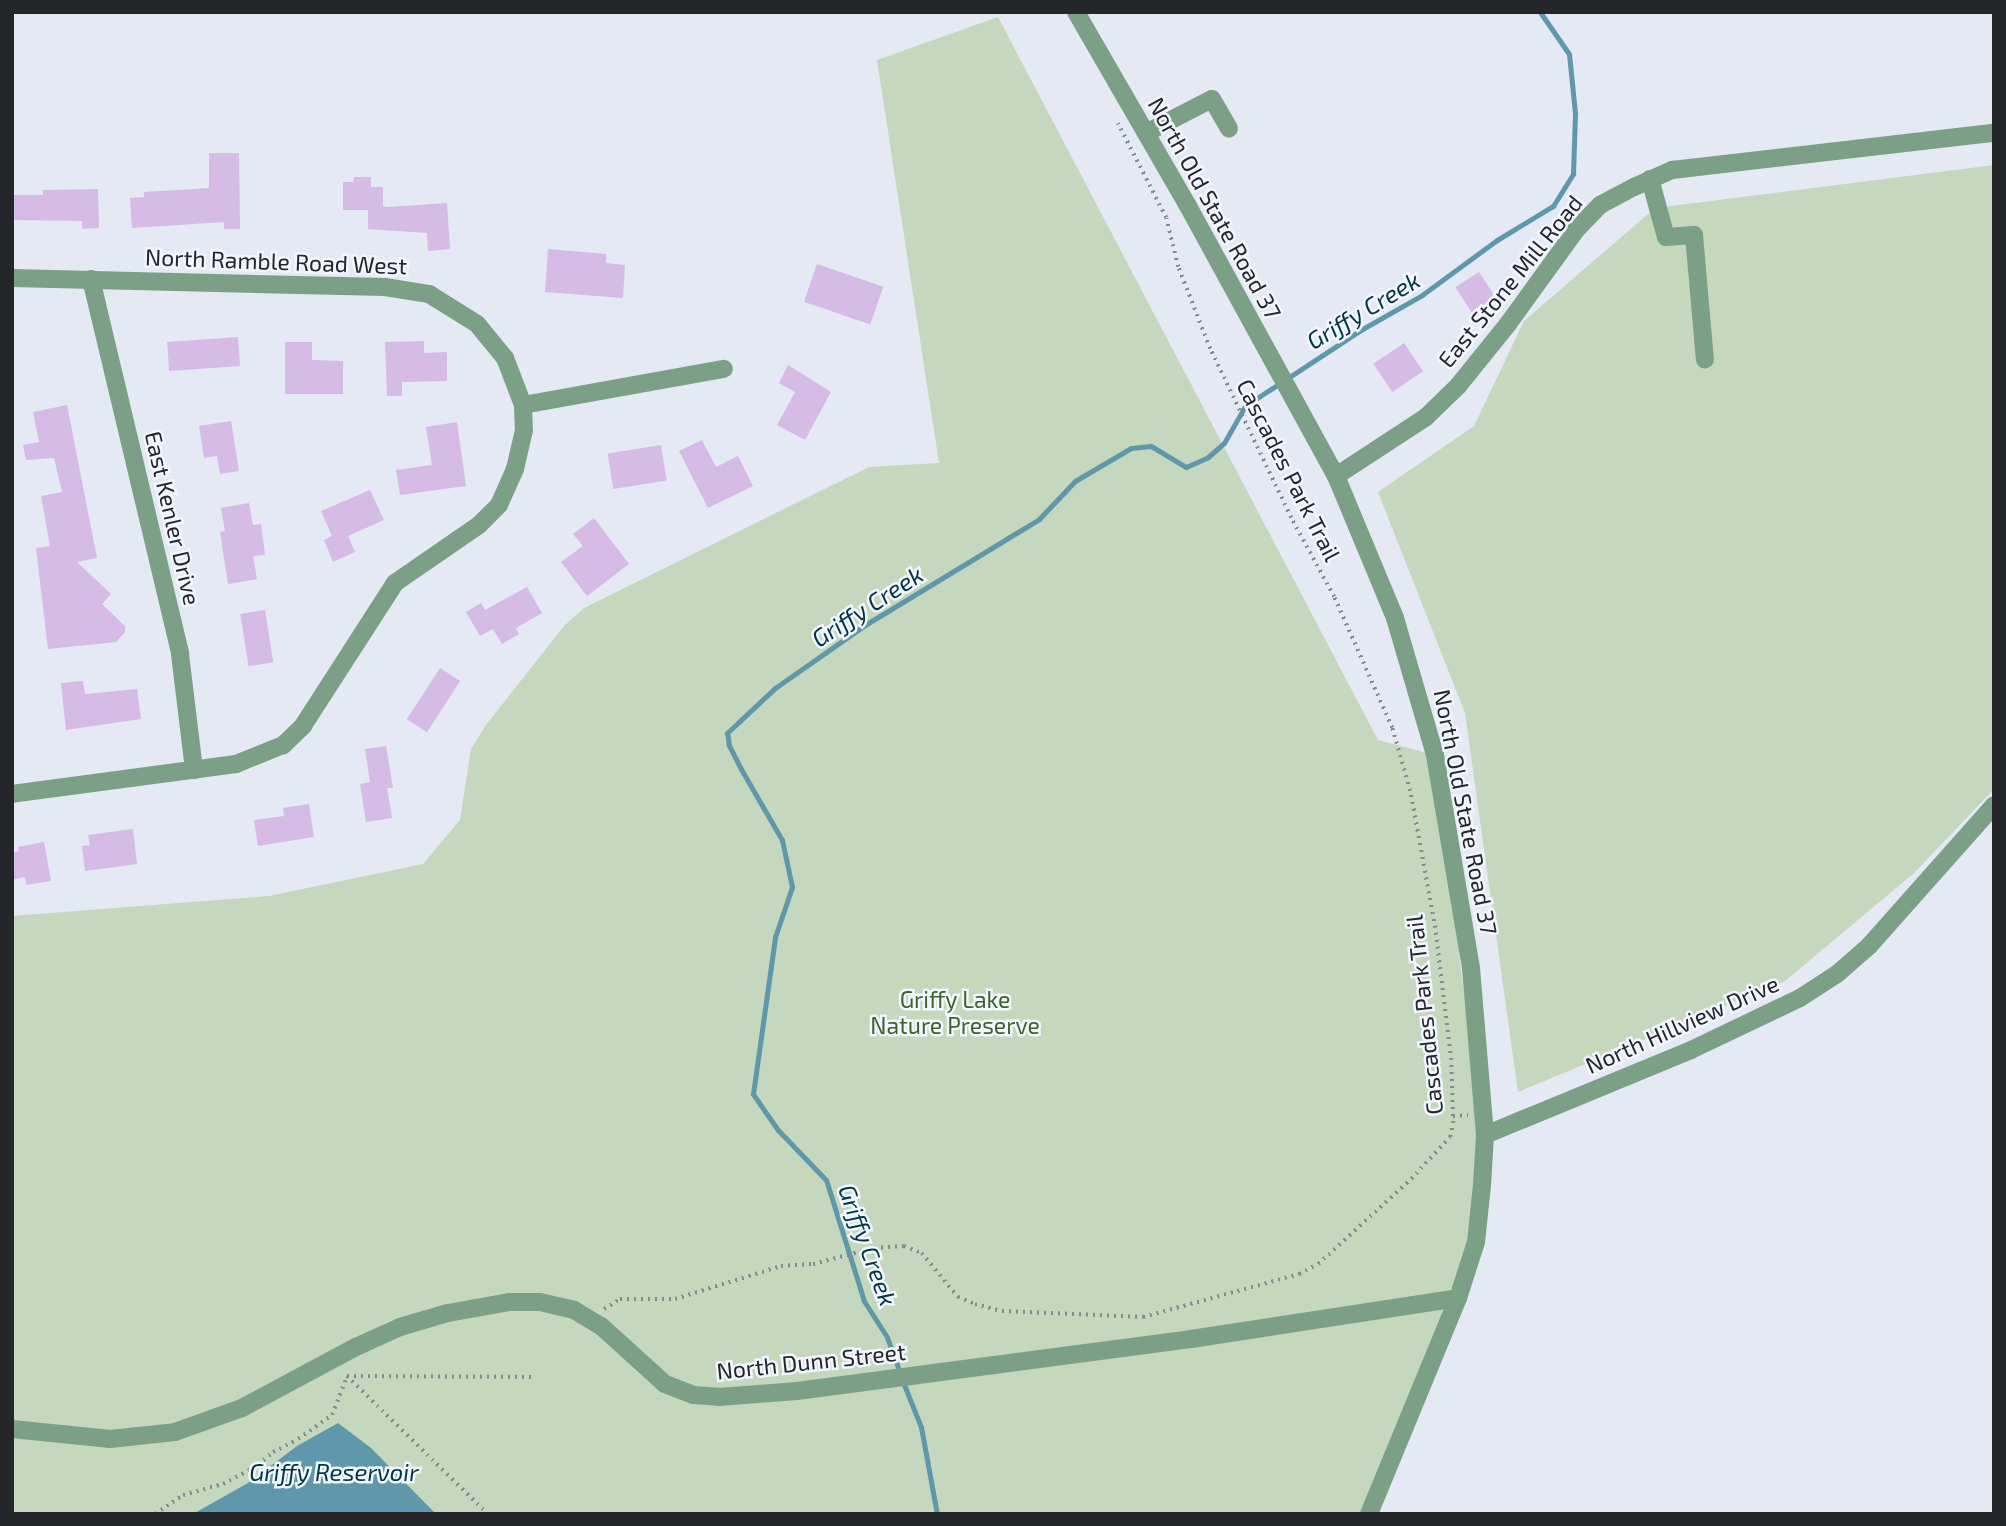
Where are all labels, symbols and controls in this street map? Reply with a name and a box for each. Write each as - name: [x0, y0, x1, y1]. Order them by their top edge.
- street label: North Old State Road 37: [1142, 92, 1288, 324]
- street label: East Stone Mill Road: [1432, 189, 1588, 373]
- street label: North Ramble Road West: [144, 243, 408, 279]
- water label: Griffy Creek: [1301, 265, 1425, 355]
- street label: Cascades Park Trail: [1231, 374, 1347, 566]
- street label: East Kenler Drive: [140, 428, 206, 608]
- water label: Griffy Creek: [806, 559, 928, 653]
- street label: North Old State Road 37: [1429, 687, 1503, 937]
- street label: Cascades Park Trail: [1400, 913, 1448, 1117]
- street label: North Hillview Drive: [1581, 969, 1783, 1079]
- park label: Griffy Lake Nature Preserve: [870, 985, 1040, 1039]
- water label: Griffy Creek: [833, 1180, 903, 1310]
- street label: North Dunn Street: [715, 1337, 907, 1385]
- water label: Griffy Reservoir: [249, 1458, 419, 1486]

